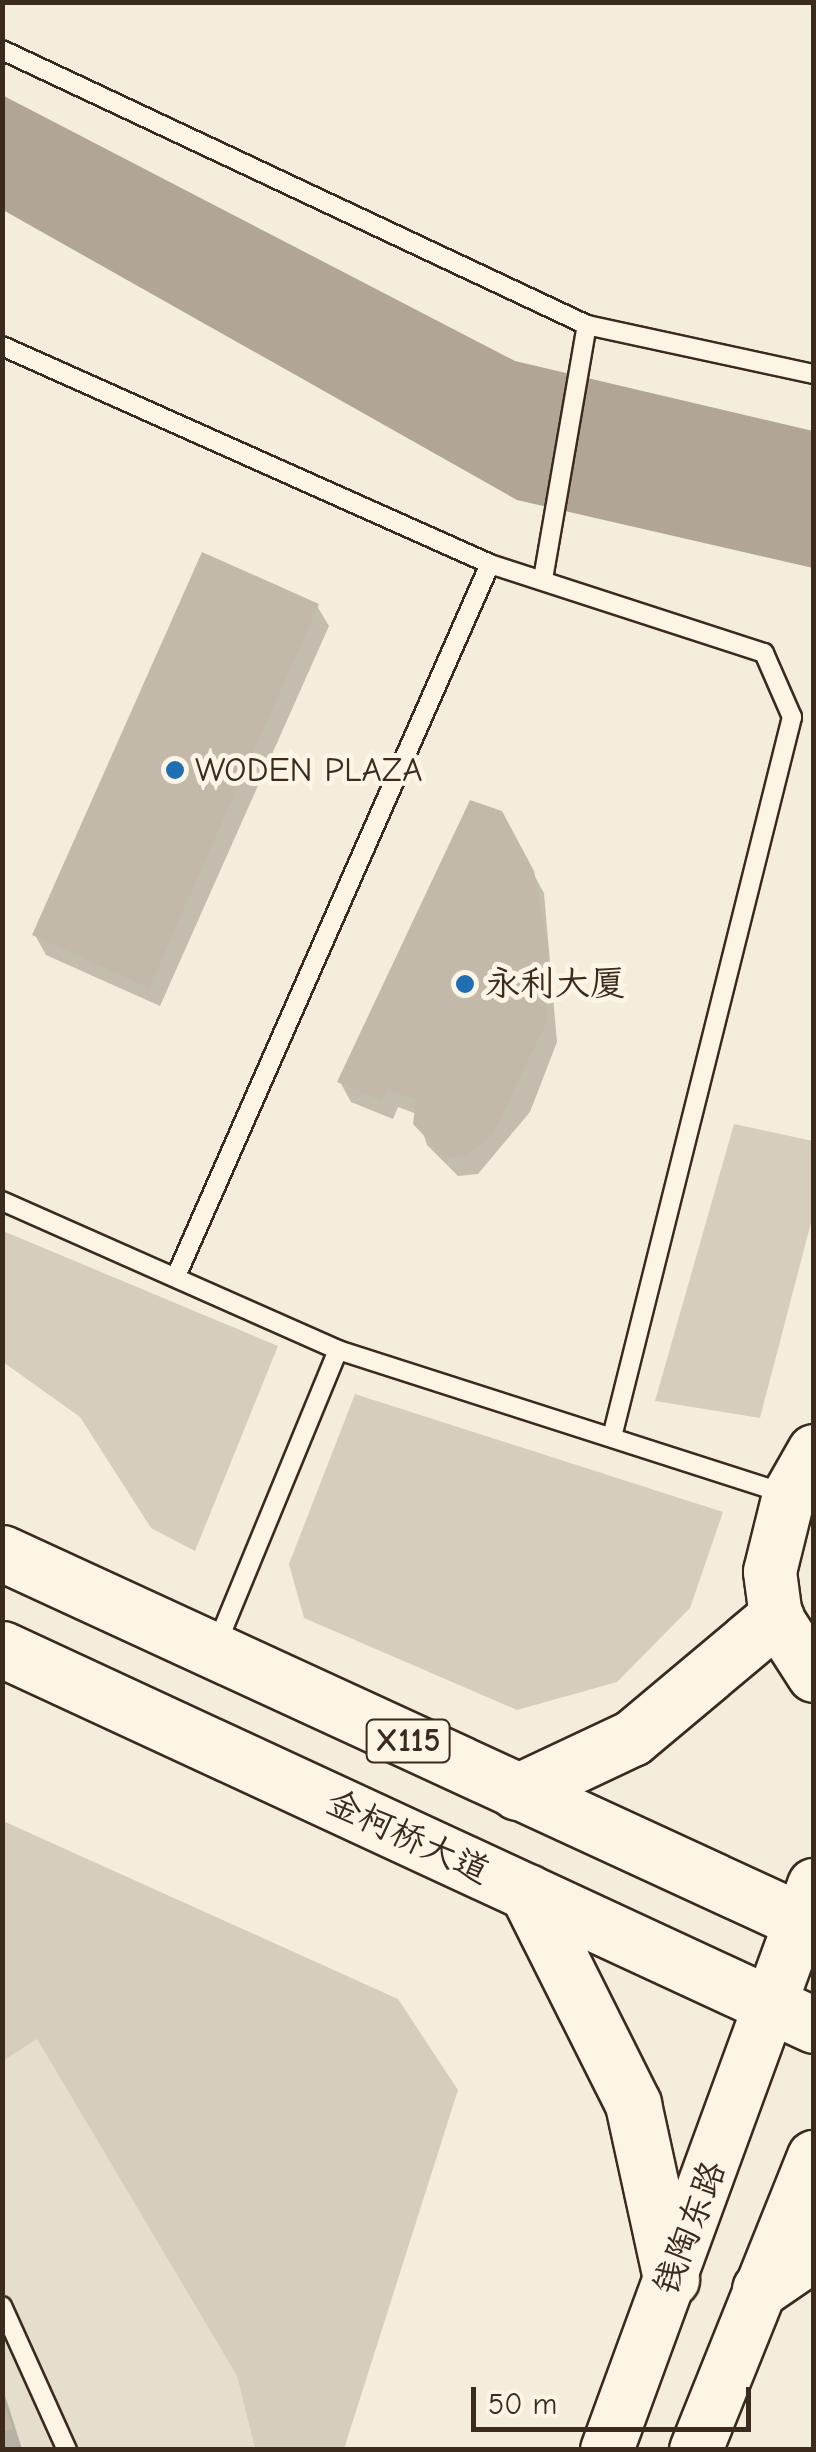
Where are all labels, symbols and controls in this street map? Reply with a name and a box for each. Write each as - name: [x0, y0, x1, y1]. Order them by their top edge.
- place label: WODEN PLAZA: [195, 749, 422, 791]
- marker: WODEN PLAZA: [164, 759, 186, 781]
- place label: 永利大厦: [485, 963, 625, 1005]
- marker: 永利大厦: [454, 973, 476, 995]
- road number: X115: [366, 1714, 450, 1768]
- street label: 金柯桥大道: [320, 1781, 496, 1893]
- street label: 钱陶东路: [645, 2155, 735, 2301]
- scale bar: [476, 2367, 756, 2429]
- text: 50 m: [488, 2387, 557, 2422]

